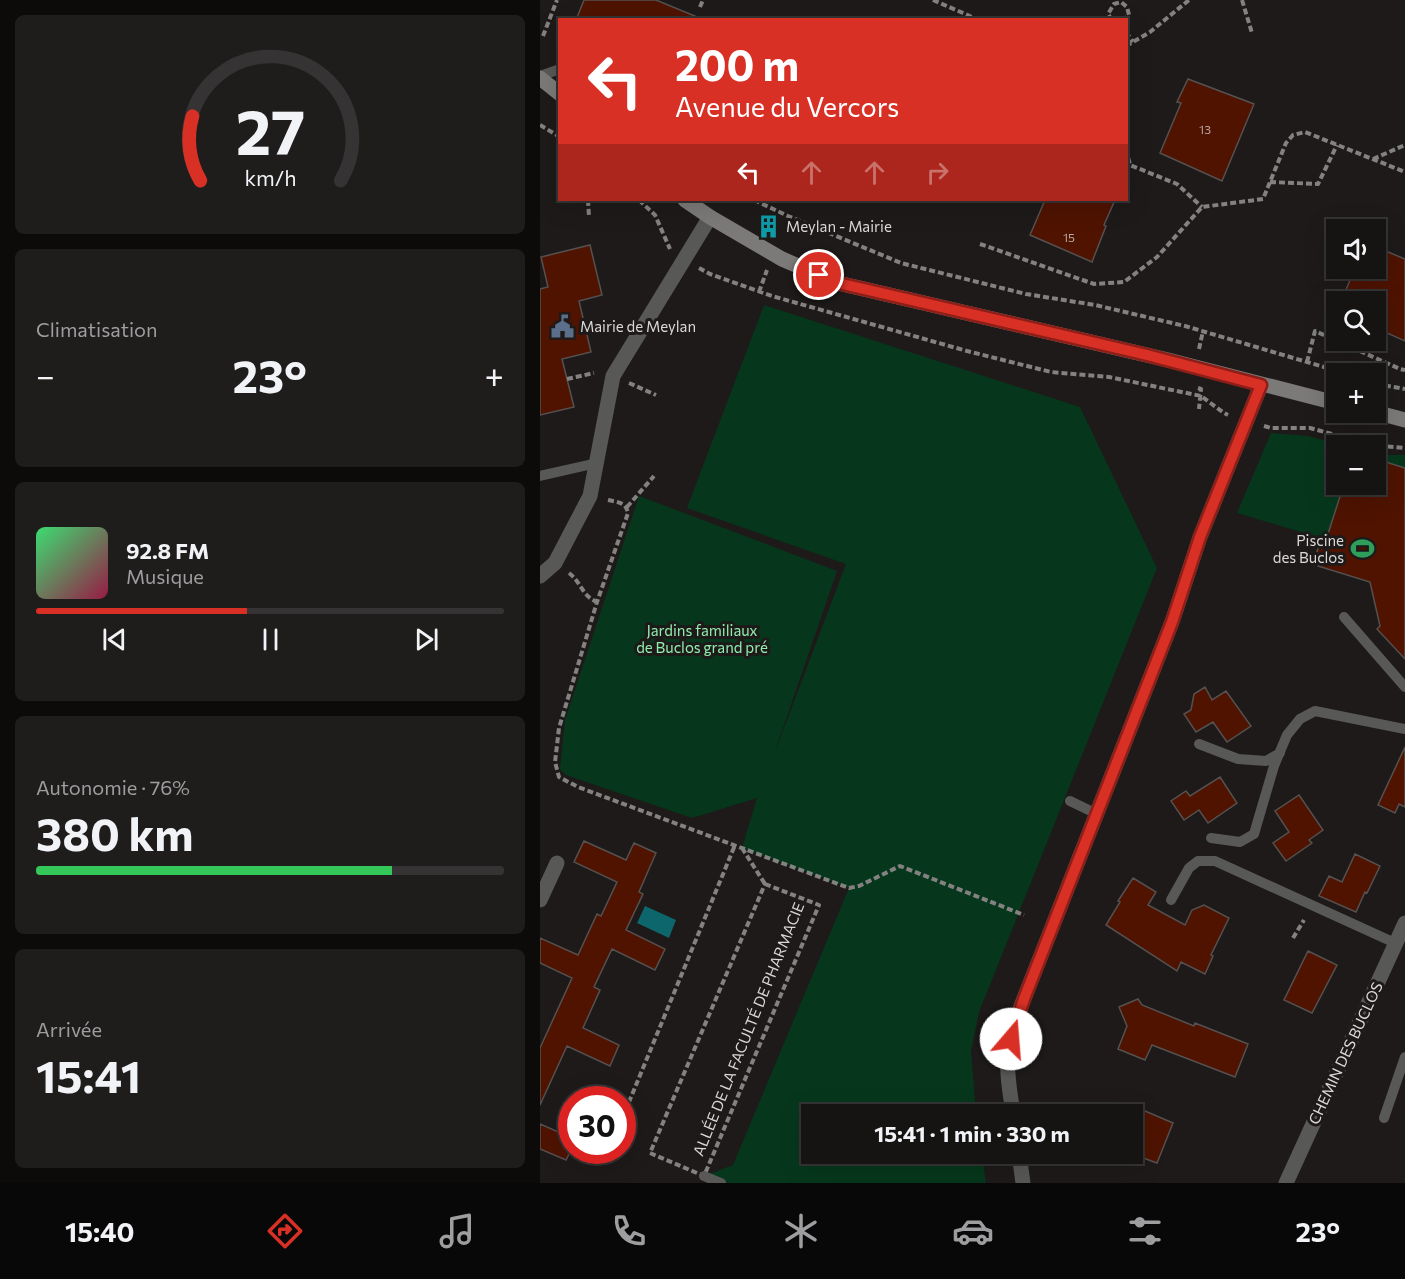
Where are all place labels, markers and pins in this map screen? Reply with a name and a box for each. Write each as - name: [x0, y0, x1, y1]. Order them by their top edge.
- building icon: Meylan - Mairie: [755, 213, 781, 239]
- place label: Meylan - Mairie: [786, 217, 892, 235]
- pin: [793, 249, 844, 300]
- public building icon: Mairie de Meylan: [549, 313, 575, 339]
- place label: Mairie de Meylan: [580, 317, 696, 335]
- place label: Piscine des Buclos: [1273, 531, 1344, 566]
- sports icon: Piscine des Buclos: [1349, 536, 1375, 562]

